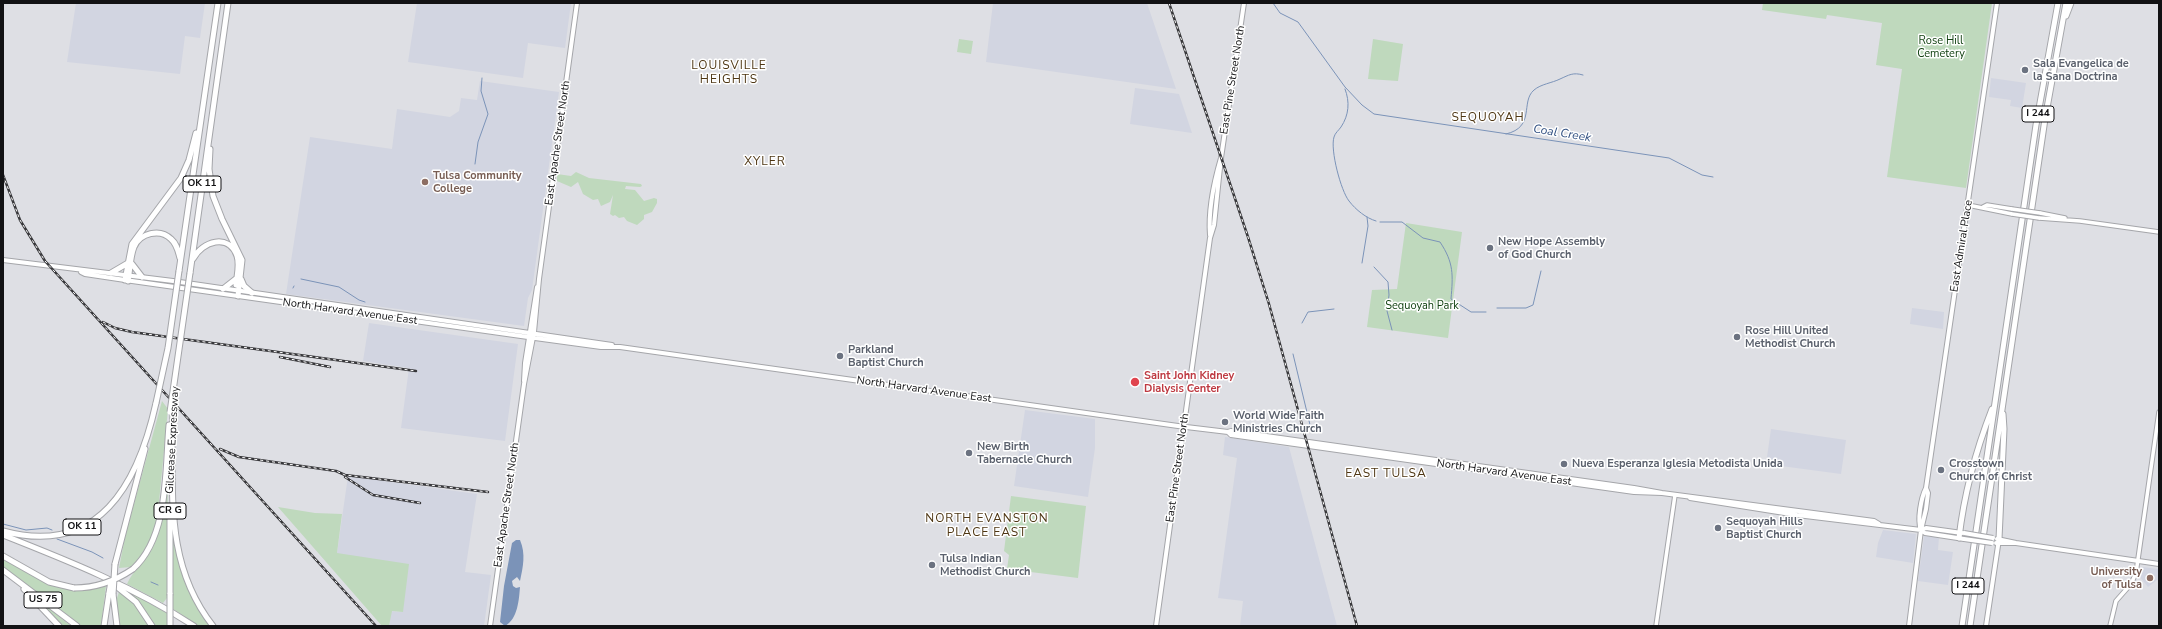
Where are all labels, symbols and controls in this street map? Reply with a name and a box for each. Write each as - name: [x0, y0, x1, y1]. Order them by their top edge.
- street label: East Pine Street North: [1218, 25, 1248, 135]
- park label: Rose Hill Cemetery: [1917, 34, 1965, 60]
- place label: Sala Evangelica de la Sana Doctrina: [2033, 57, 2129, 83]
- district label: LOUISVILLE HEIGHTS: [691, 59, 767, 87]
- marker: Sala Evangelica de la Sana Doctrina: [2020, 65, 2030, 75]
- street label: East Apache Street North: [543, 80, 573, 206]
- road number: I 244: [2022, 106, 2054, 122]
- district label: SEQUOYAH: [1451, 111, 1525, 125]
- water label: Coal Creek: [1532, 122, 1592, 146]
- district label: XYLER: [744, 155, 786, 169]
- place label: Tulsa Community College: [433, 169, 522, 195]
- road number: OK 11: [183, 176, 221, 192]
- marker: Tulsa Community College: [420, 177, 430, 187]
- street label: East Admiral Place: [1948, 199, 1976, 293]
- place label: New Hope Assembly of God Church: [1498, 235, 1605, 261]
- marker: New Hope Assembly of God Church: [1485, 243, 1495, 253]
- street label: North Harvard Avenue East: [282, 296, 418, 328]
- park label: Sequoyah Park: [1385, 299, 1459, 313]
- place label: Rose Hill United Methodist Church: [1745, 324, 1836, 350]
- marker: Rose Hill United Methodist Church: [1732, 332, 1742, 342]
- place label: Parkland Baptist Church: [848, 343, 924, 369]
- marker: Parkland Baptist Church: [835, 351, 845, 361]
- place label: Saint John Kidney Dialysis Center: [1144, 369, 1234, 395]
- street label: North Harvard Avenue East: [856, 374, 992, 406]
- marker: Saint John Kidney Dialysis Center: [1129, 376, 1141, 388]
- street label: Gilcrease Expressway: [164, 386, 182, 494]
- place label: World Wide Faith Ministries Church: [1233, 409, 1324, 435]
- street label: East Pine Street North: [1164, 413, 1192, 523]
- marker: World Wide Faith Ministries Church: [1220, 417, 1230, 427]
- place label: New Birth Tabernacle Church: [977, 440, 1072, 466]
- street label: East Apache Street North: [492, 442, 522, 568]
- marker: New Birth Tabernacle Church: [964, 448, 974, 458]
- street label: North Harvard Avenue East: [1436, 457, 1572, 489]
- place label: Nueva Esperanza Iglesia Metodista Unida: [1572, 457, 1783, 471]
- place label: Crosstown Church of Christ: [1949, 457, 2032, 483]
- marker: Nueva Esperanza Iglesia Metodista Unida: [1559, 459, 1569, 469]
- marker: Crosstown Church of Christ: [1936, 465, 1946, 475]
- district label: EAST TULSA: [1345, 467, 1427, 481]
- road number: CR G: [154, 503, 186, 519]
- district label: NORTH EVANSTON PLACE EAST: [925, 512, 1049, 540]
- place label: Sequoyah Hills Baptist Church: [1726, 515, 1803, 541]
- road number: OK 11: [63, 519, 101, 535]
- marker: Sequoyah Hills Baptist Church: [1713, 523, 1723, 533]
- place label: Tulsa Indian Methodist Church: [940, 552, 1031, 578]
- marker: Tulsa Indian Methodist Church: [927, 560, 937, 570]
- place label: University of Tulsa: [2090, 565, 2142, 591]
- marker: University of Tulsa: [2145, 573, 2155, 583]
- road number: I 244: [1952, 578, 1984, 594]
- road number: US 75: [24, 592, 62, 608]

